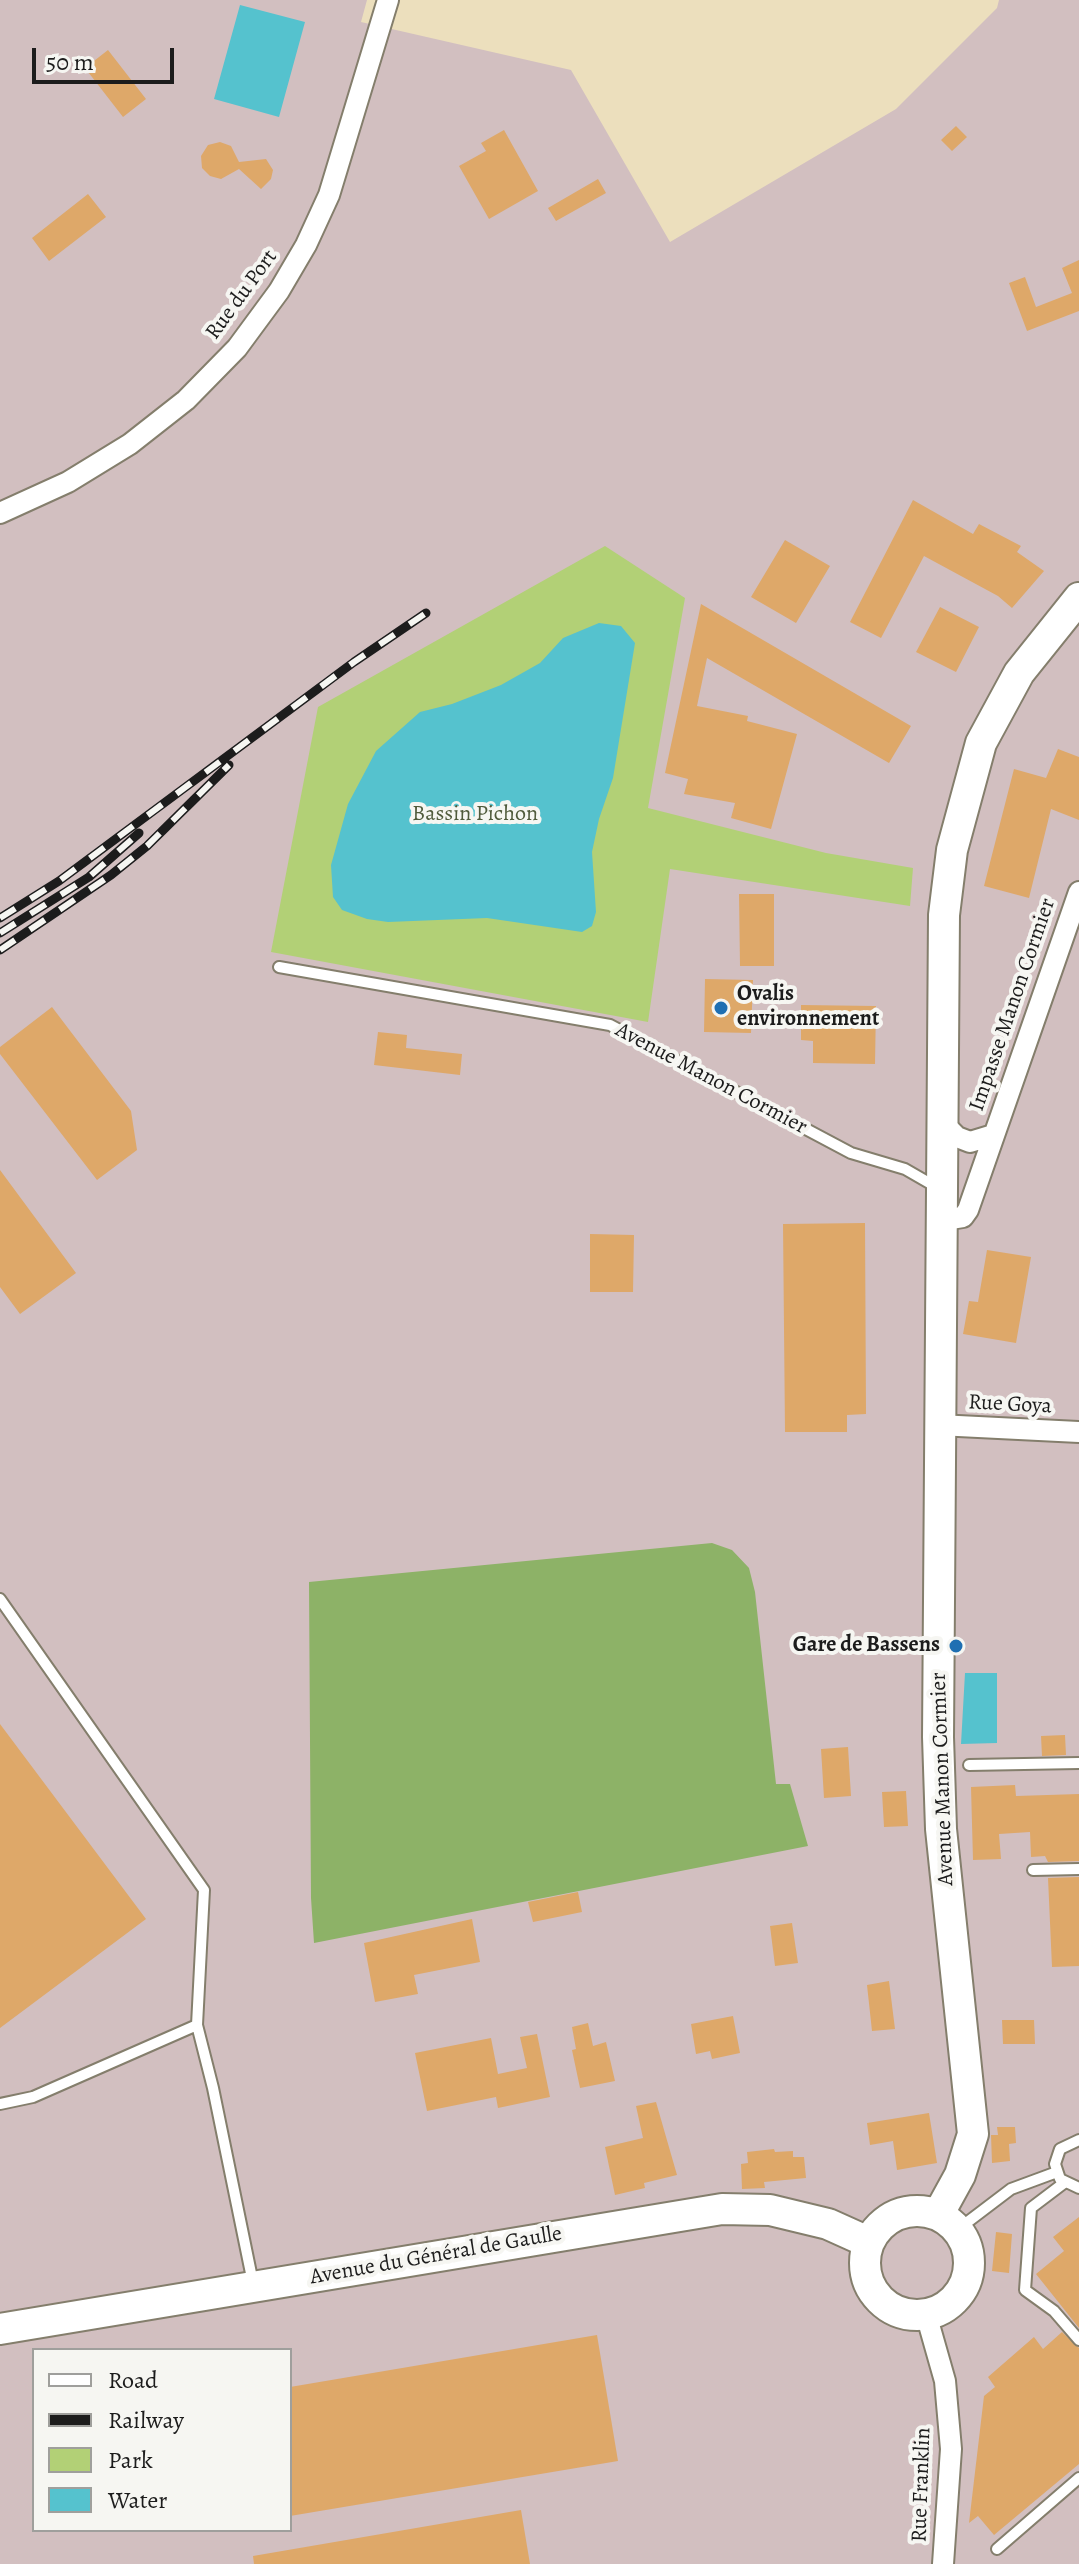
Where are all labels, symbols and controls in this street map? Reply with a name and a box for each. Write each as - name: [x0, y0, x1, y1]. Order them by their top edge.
- scale bar: [36, 32, 178, 82]
- text: 50 m: [46, 46, 94, 78]
- street label: Rue du Port: [201, 245, 283, 345]
- park label: Bassin Pichon: [412, 802, 538, 828]
- street label: Impasse Manon Cormier: [964, 895, 1062, 1115]
- place label: Ovalis environnement: [737, 982, 879, 1034]
- marker: Ovalis environnement: [712, 999, 730, 1017]
- street label: Avenue Manon Cormier: [611, 1017, 811, 1141]
- street label: Rue Goya: [968, 1390, 1052, 1420]
- place label: Gare de Bassens: [793, 1633, 940, 1659]
- marker: Gare de Bassens: [947, 1637, 965, 1655]
- street label: Avenue Manon Cormier: [926, 1672, 960, 1886]
- street label: Avenue du Général de Gaulle: [308, 2221, 564, 2291]
- legend: [32, 2348, 292, 2532]
- text: Road: [108, 2364, 158, 2396]
- text: Railway: [108, 2404, 184, 2436]
- street label: Rue Franklin: [907, 2427, 937, 2543]
- text: Park: [108, 2444, 153, 2476]
- text: Water: [108, 2484, 168, 2516]

